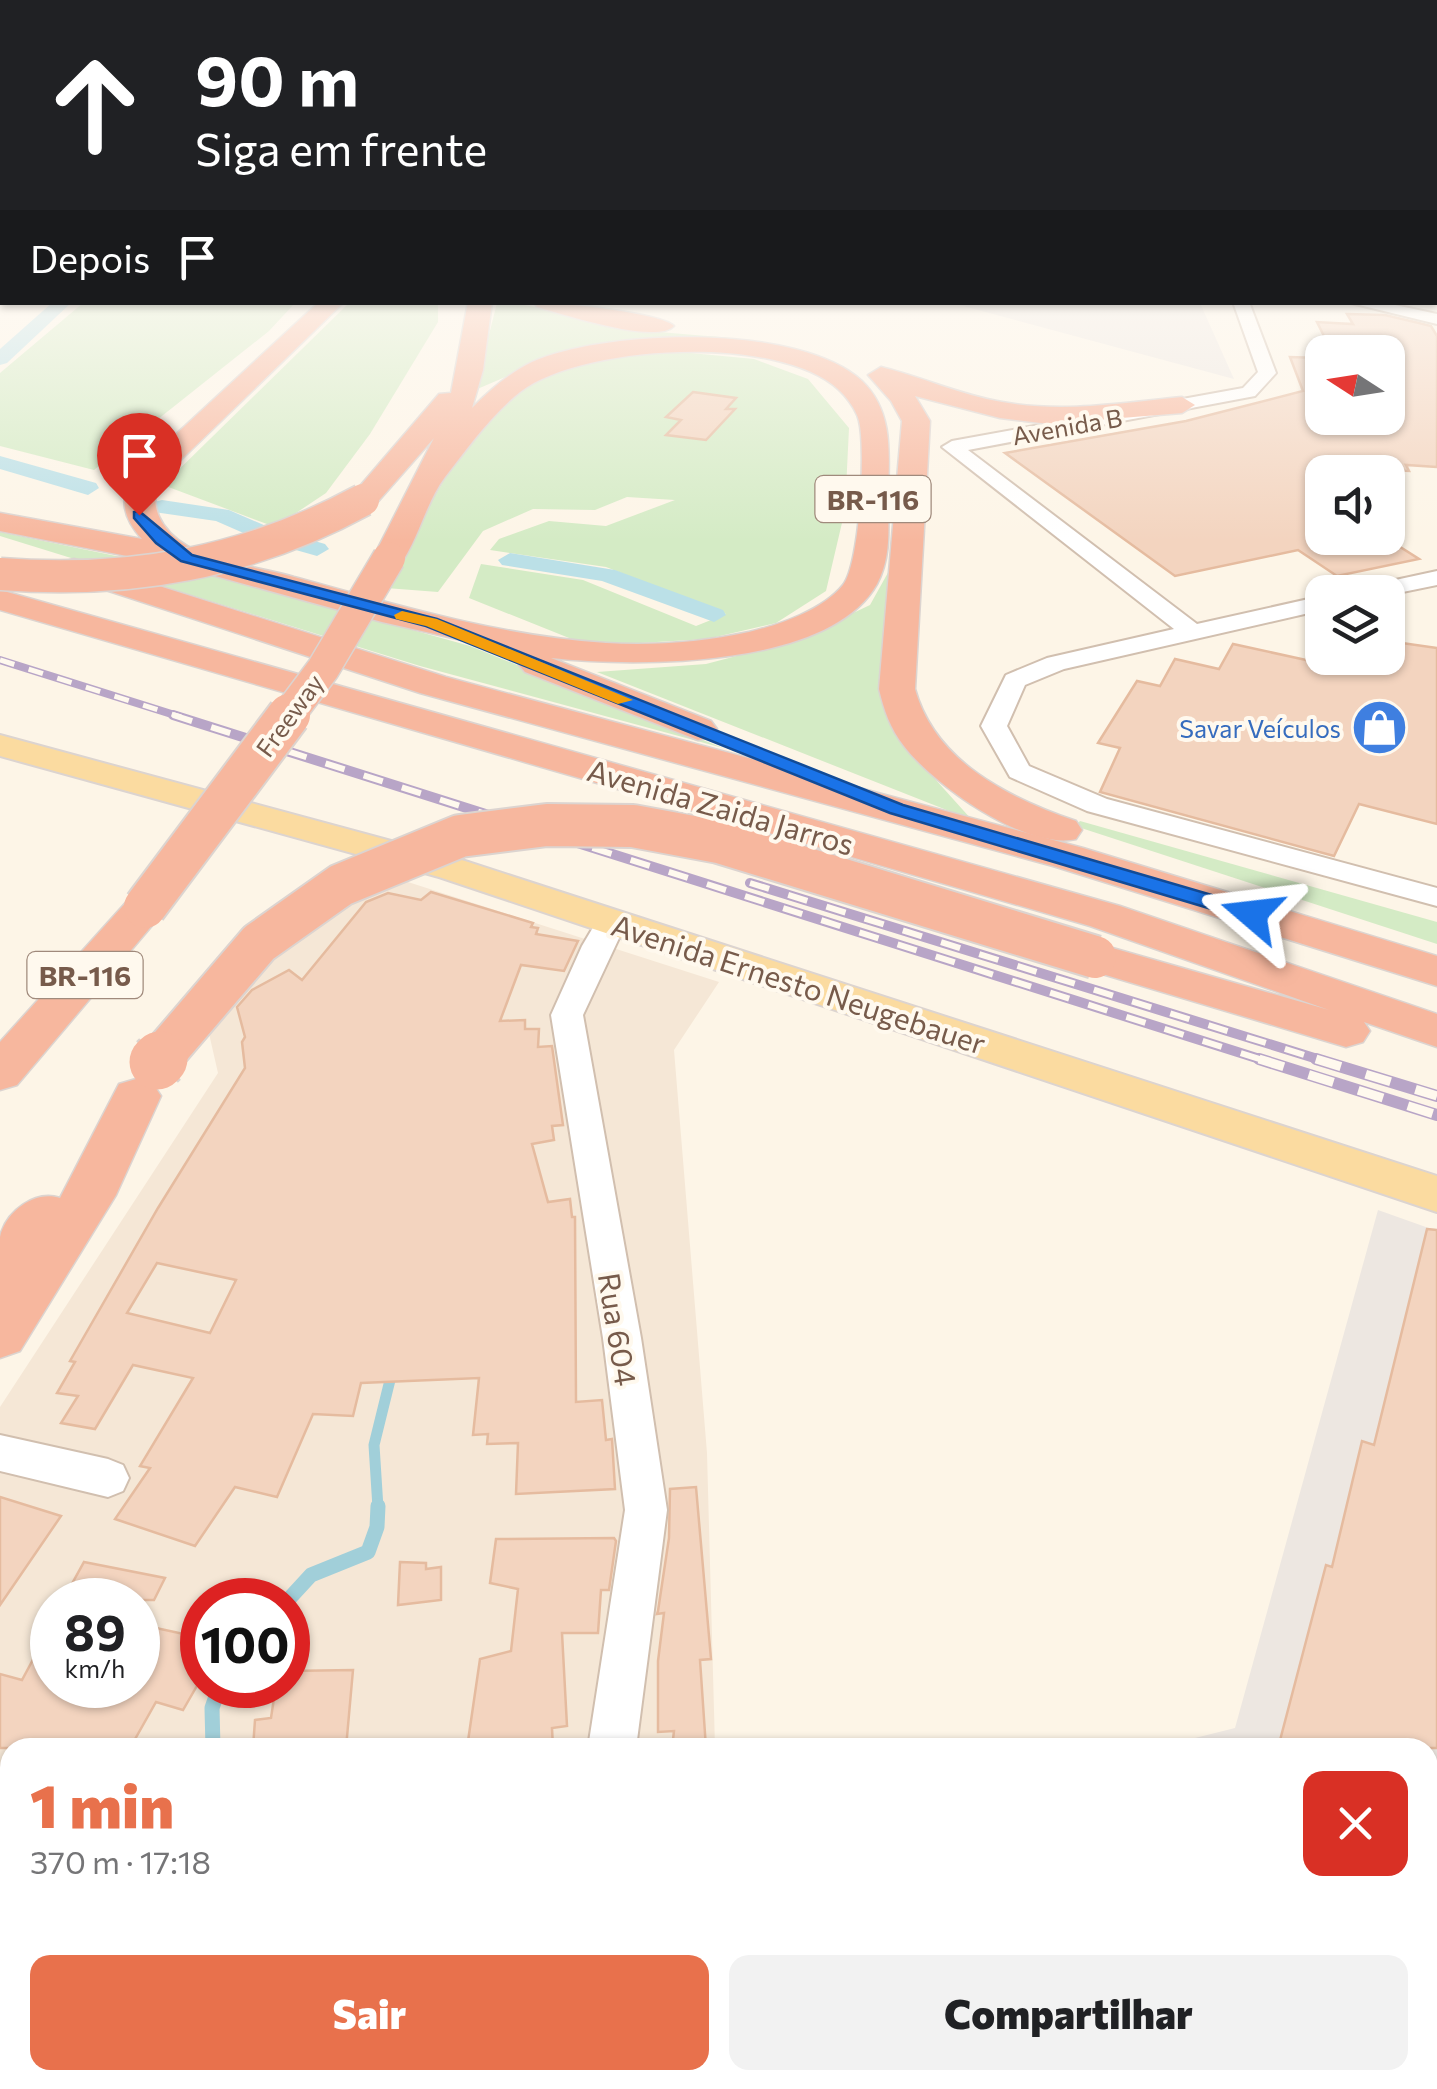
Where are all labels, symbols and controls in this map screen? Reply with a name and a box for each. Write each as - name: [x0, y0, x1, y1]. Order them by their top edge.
- text: 90 m: [195, 35, 359, 120]
- icon: ahead: [30, 40, 160, 170]
- text: Siga em frente: [195, 120, 487, 175]
- icon: arrive: [170, 230, 225, 285]
- text: Depois: [30, 234, 150, 281]
- north arrow: [1305, 335, 1405, 435]
- map controls: [1305, 335, 1405, 675]
- street label: Avenida B: [1010, 402, 1124, 450]
- pin: [97, 413, 182, 516]
- icon: arrive: [112, 428, 167, 483]
- button: sound: [1305, 455, 1405, 555]
- road number: BR-116: [816, 476, 930, 522]
- button: layers: [1305, 575, 1405, 675]
- street label: Freeway: [249, 668, 329, 762]
- shop icon: Savar Veículos: [1350, 698, 1410, 758]
- place label: Savar Veículos: [1179, 713, 1341, 743]
- street label: Avenida Zaida Jarros: [584, 750, 858, 862]
- position arrow: [1200, 862, 1304, 966]
- street label: Avenida Ernesto Neugebauer: [607, 905, 991, 1061]
- road number: BR-116: [28, 952, 142, 998]
- street label: Rua 604: [592, 1270, 646, 1388]
- speed limit sign: 100: [180, 1578, 310, 1708]
- text: 89: [64, 1600, 126, 1661]
- text: km/h: [65, 1653, 125, 1683]
- text: 1 min: [30, 1767, 174, 1840]
- button: close: [1303, 1771, 1408, 1876]
- text: 370 m · 17:18: [30, 1841, 211, 1881]
- button: Sair: [30, 1955, 709, 2070]
- button: Compartilhar: [729, 1955, 1408, 2070]

